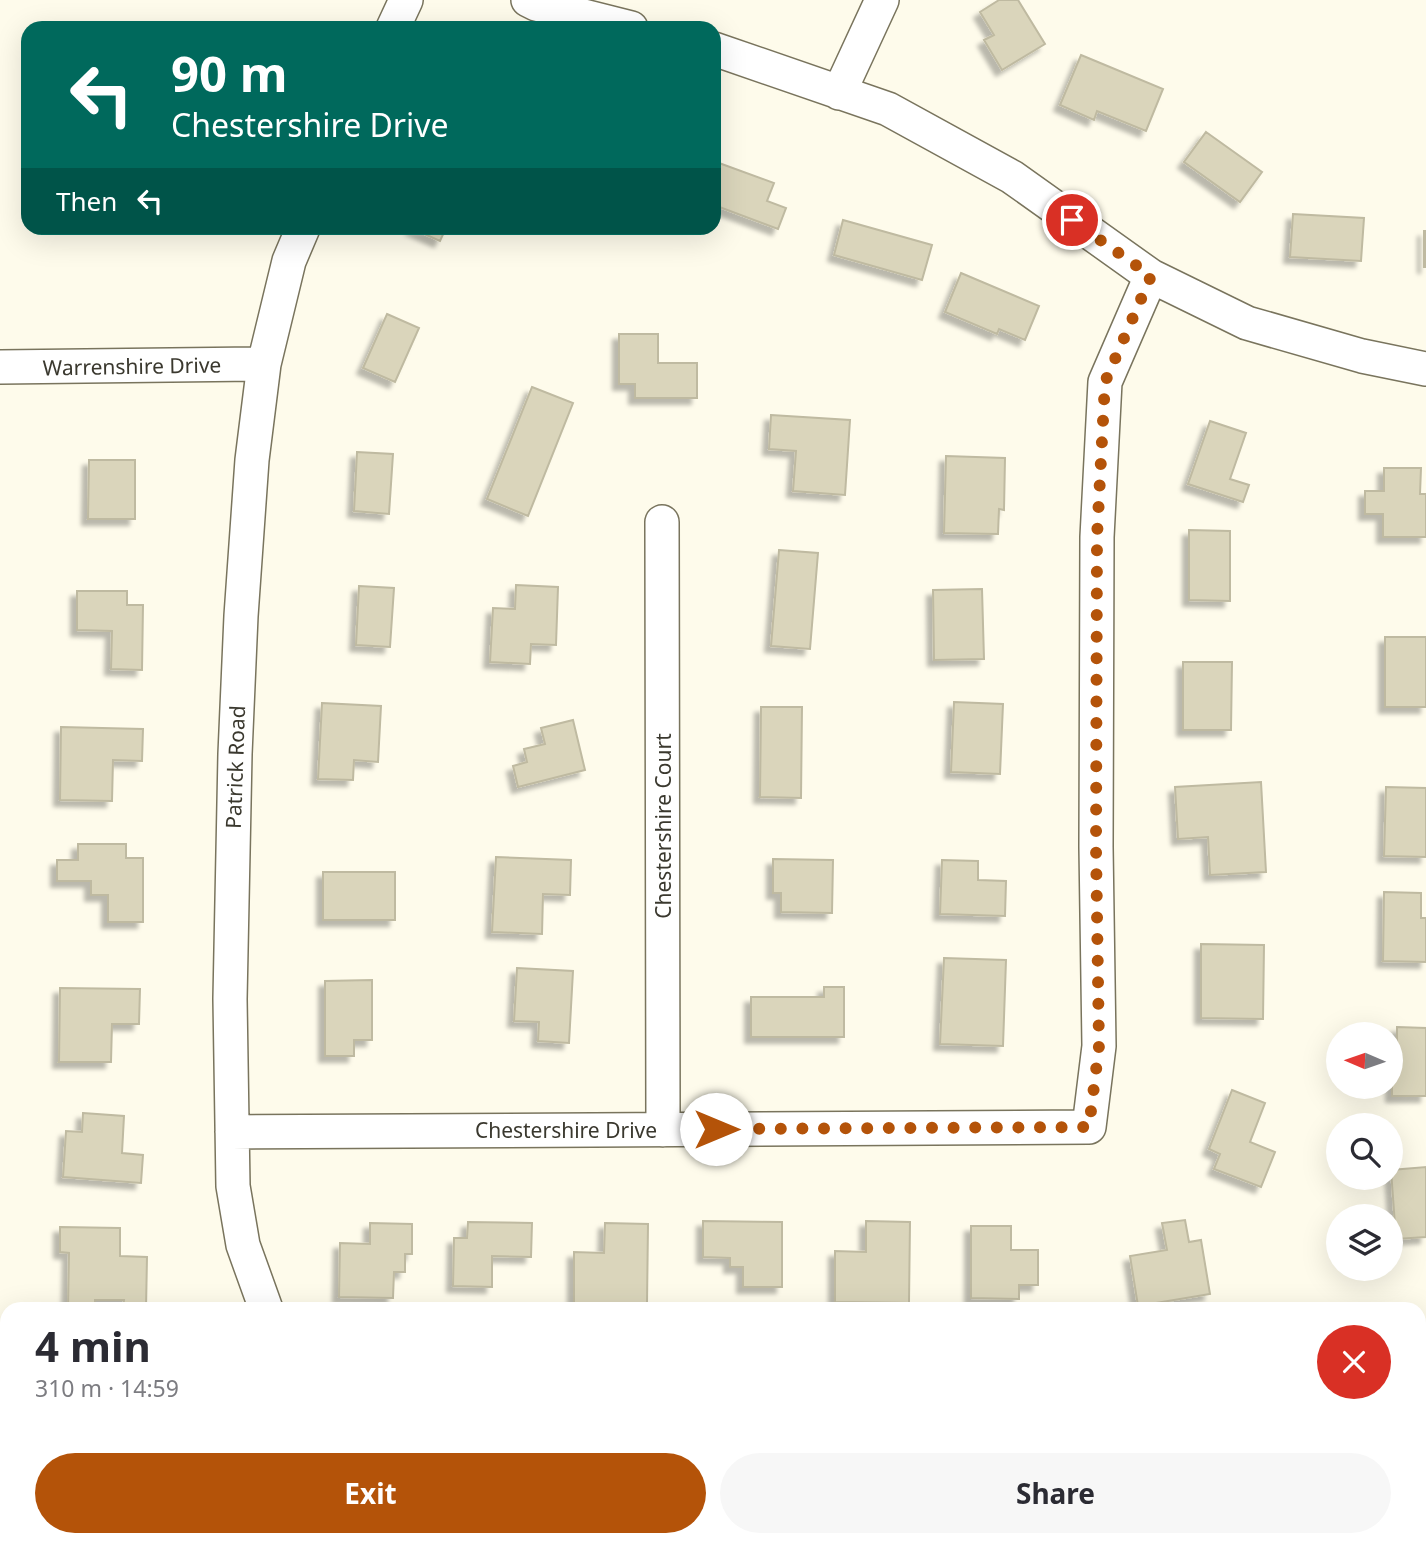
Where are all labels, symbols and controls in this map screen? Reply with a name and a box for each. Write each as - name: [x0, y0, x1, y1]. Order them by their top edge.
- text: 90 m: [171, 40, 288, 106]
- icon: left: [56, 49, 147, 140]
- text: Chestershire Drive: [171, 103, 449, 146]
- icon: left: [131, 182, 169, 220]
- text: Then: [56, 183, 117, 219]
- pin: [1042, 190, 1102, 250]
- icon: arrive: [1053, 201, 1091, 239]
- street label: Warrenshire Drive: [42, 350, 222, 382]
- street label: Patrick Road: [219, 705, 251, 829]
- street label: Chestershire Court: [649, 733, 677, 919]
- north arrow: [1326, 1022, 1404, 1099]
- map controls: [1326, 1022, 1403, 1281]
- position arrow: [679, 1092, 753, 1166]
- button: search: [1326, 1113, 1403, 1190]
- street label: Chestershire Drive: [475, 1116, 657, 1144]
- button: layers: [1326, 1204, 1403, 1281]
- text: 4 min: [35, 1317, 151, 1374]
- button: close: [1317, 1325, 1391, 1399]
- text: 310 m · 14:59: [35, 1372, 179, 1404]
- button: Exit: [35, 1453, 706, 1533]
- button: Share: [720, 1453, 1391, 1533]

